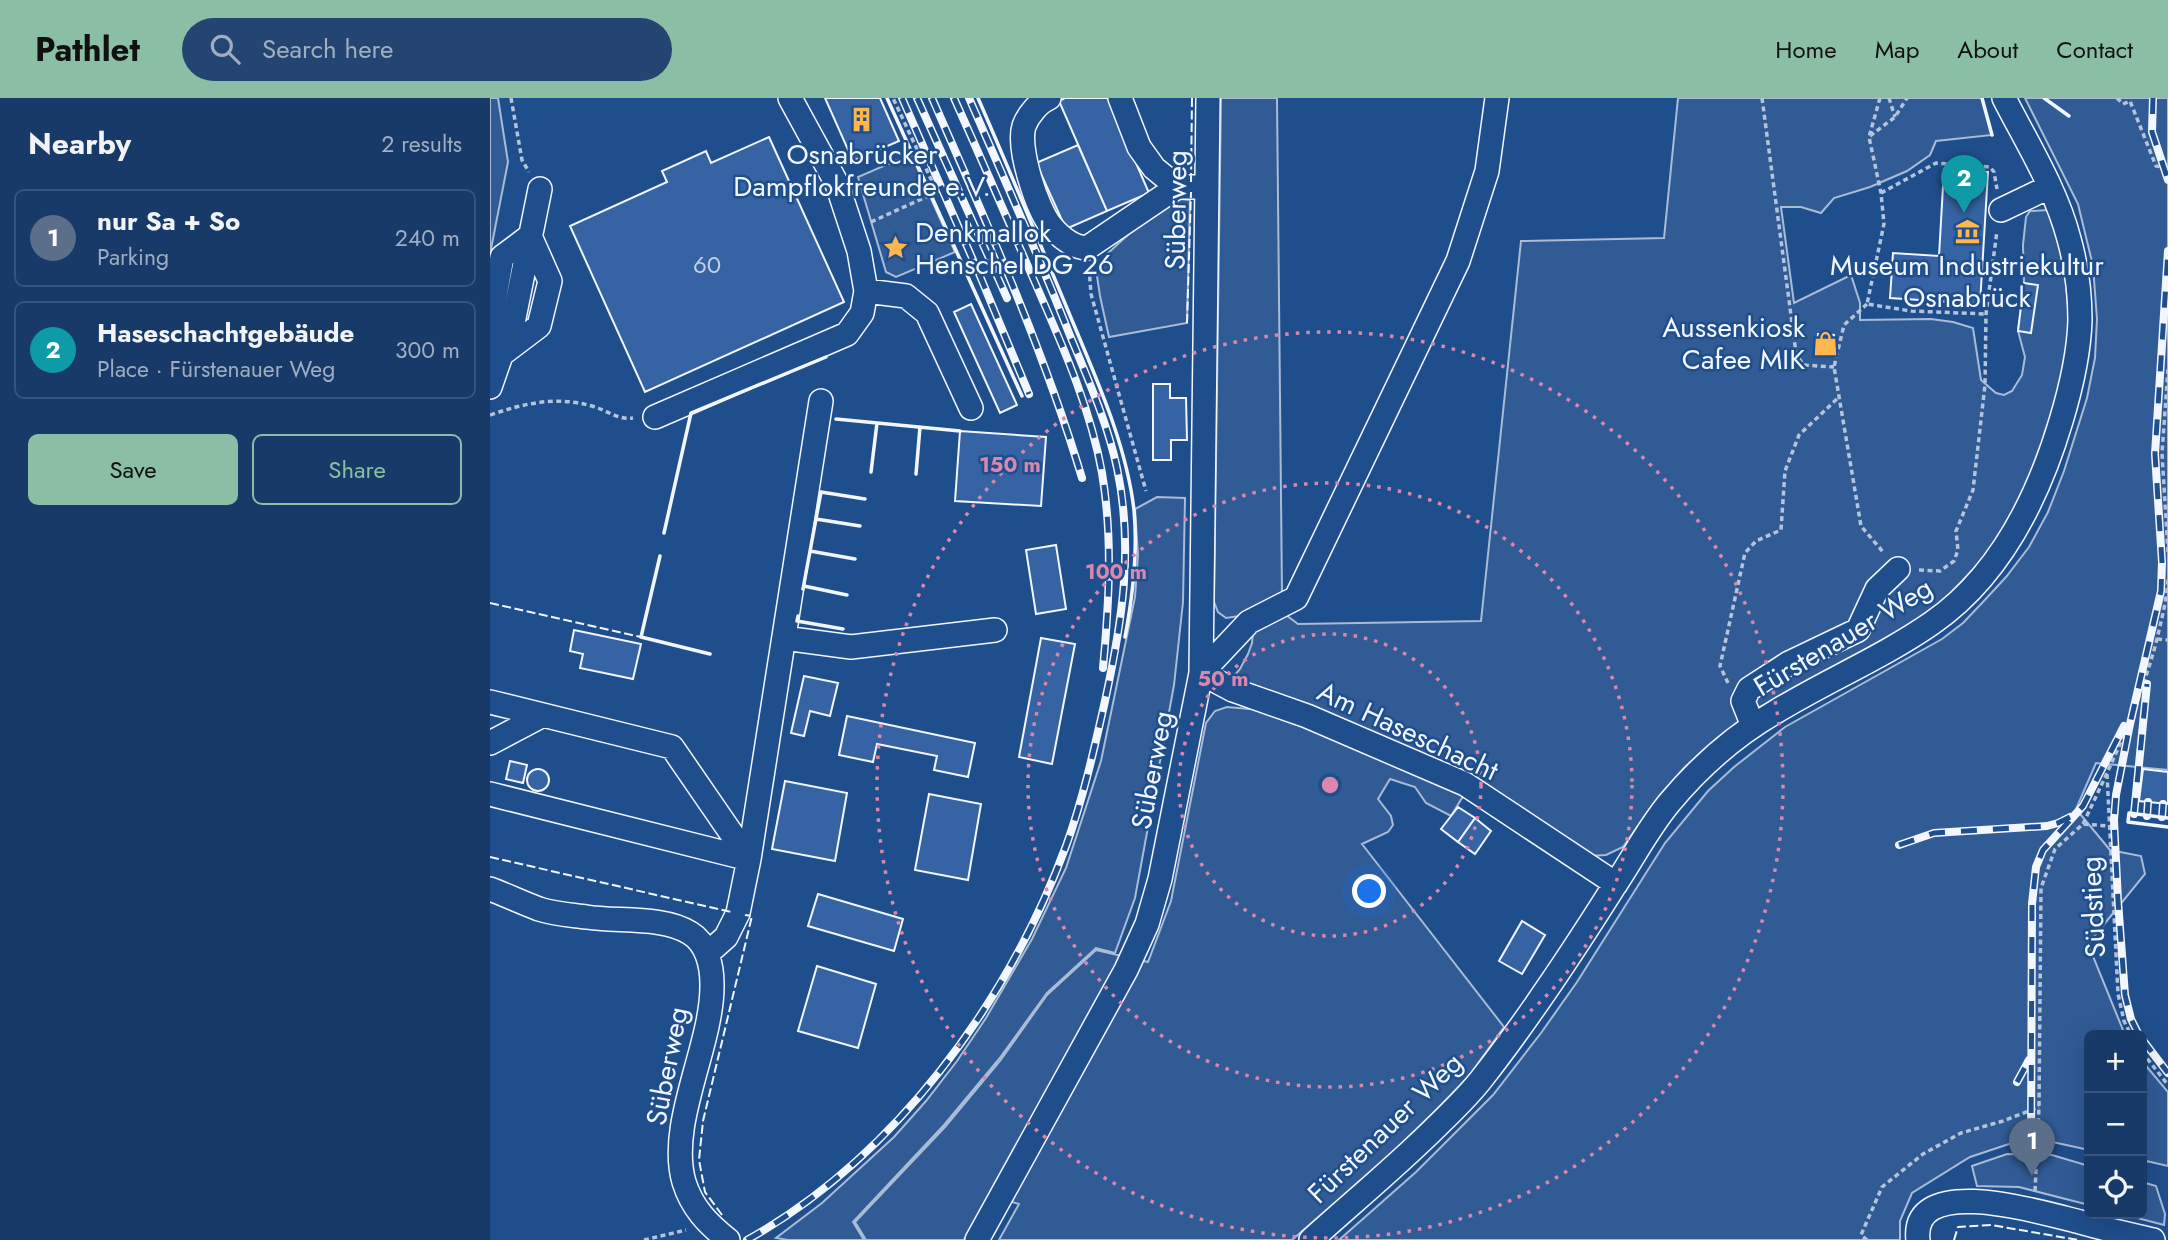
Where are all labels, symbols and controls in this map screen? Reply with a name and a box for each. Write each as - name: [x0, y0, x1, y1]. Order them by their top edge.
- search box: [182, 18, 672, 81]
- text: Pathlet: [35, 26, 140, 73]
- icon: search: [206, 30, 244, 68]
- text: Search here: [262, 30, 393, 68]
- text: Home: [1775, 32, 1837, 67]
- text: Map: [1875, 32, 1919, 67]
- text: About: [1957, 32, 2018, 67]
- text: Contact: [2056, 32, 2133, 67]
- building icon: Osnabrücker Dampflokfreunde e.V.: [848, 106, 876, 134]
- text: Nearby: [28, 122, 131, 165]
- text: 2 results: [381, 127, 462, 161]
- place label: Osnabrücker Dampflokfreunde e.V.: [733, 134, 991, 207]
- street label: Süberweg: [1154, 150, 1198, 270]
- pin: 2: [1941, 155, 1987, 213]
- text: nur Sa + So: [97, 202, 240, 240]
- place label: Denkmallok Henschel DG 26: [915, 212, 1114, 285]
- museum icon: Museum Industriekultur Osnabrück: [1953, 217, 1981, 245]
- text: 1: [47, 221, 59, 255]
- text: 240 m: [395, 221, 460, 255]
- place icon: Denkmallok Henschel DG 26: [881, 234, 909, 262]
- text: Parking: [97, 240, 169, 274]
- place label: Museum Industriekultur Osnabrück: [1830, 245, 2104, 318]
- house number: 60: [693, 247, 721, 282]
- place label: Aussenkiosk Cafee MIK: [1662, 307, 1806, 380]
- text: Haseschachtgebäude: [97, 314, 354, 352]
- shop icon: Aussenkiosk Cafee MIK: [1811, 329, 1839, 357]
- text: 2: [45, 333, 61, 367]
- text: 300 m: [395, 333, 460, 367]
- text: Place · Fürstenauer Weg: [97, 352, 335, 386]
- button: Save: [28, 434, 238, 505]
- button: Share: [252, 434, 462, 505]
- text: 150 m: [979, 450, 1041, 480]
- text: 100 m: [1085, 557, 1147, 587]
- street label: Fürstenauer Weg: [1746, 567, 1940, 707]
- text: 50 m: [1198, 664, 1248, 694]
- street label: Am Haseschacht: [1311, 671, 1506, 791]
- street label: Süberweg: [1120, 707, 1184, 833]
- centre of rings: [1318, 773, 1342, 797]
- street label: Südstieg: [2070, 855, 2116, 959]
- your location: [1352, 874, 1386, 908]
- street label: Süberweg: [635, 1003, 699, 1129]
- map controls: [2084, 1030, 2147, 1219]
- button: +: [2084, 1030, 2147, 1093]
- street label: Fürstenauer Weg: [1298, 1043, 1472, 1213]
- button: −: [2084, 1093, 2147, 1156]
- pin: 1: [2009, 1118, 2055, 1176]
- button: locate: [2084, 1156, 2147, 1219]

